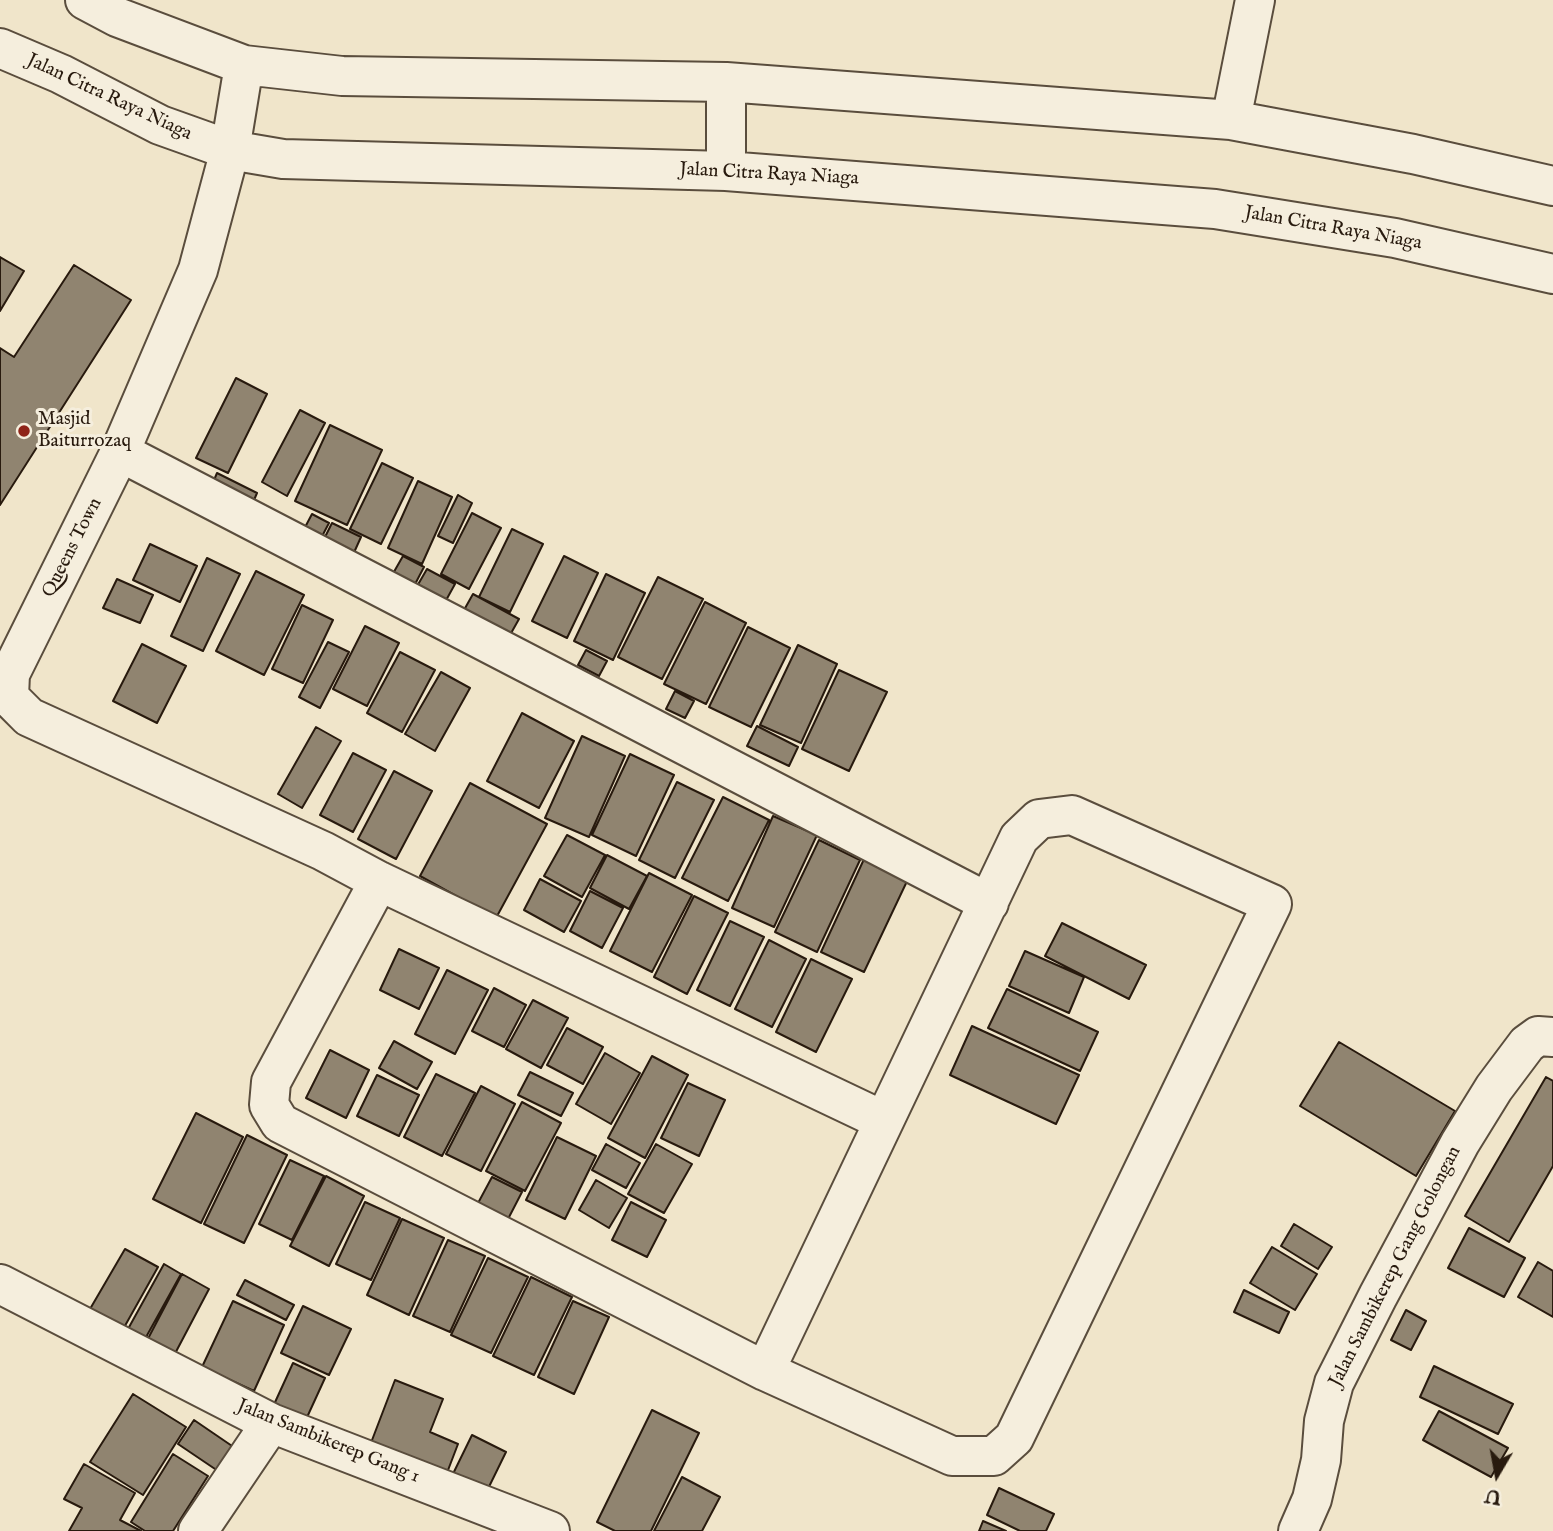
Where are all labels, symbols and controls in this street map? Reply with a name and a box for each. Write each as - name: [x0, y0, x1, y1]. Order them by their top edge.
- street label: Jalan Citra Raya Niaga: [23, 50, 195, 146]
- street label: Jalan Citra Raya Niaga: [679, 159, 859, 191]
- street label: Jalan Citra Raya Niaga: [1243, 202, 1423, 256]
- place label: Masjid Baiturrozaq: [38, 409, 131, 453]
- marker: Masjid Baiturrozaq: [16, 423, 32, 439]
- street label: Queens Town: [38, 494, 108, 602]
- street label: Jalan Sambikerep Gang Golongan: [1325, 1143, 1467, 1391]
- street label: Jalan Sambikerep Gang 1: [233, 1395, 423, 1489]
- north arrow: [1462, 1440, 1532, 1510]
- text: U: [1483, 1482, 1503, 1509]

